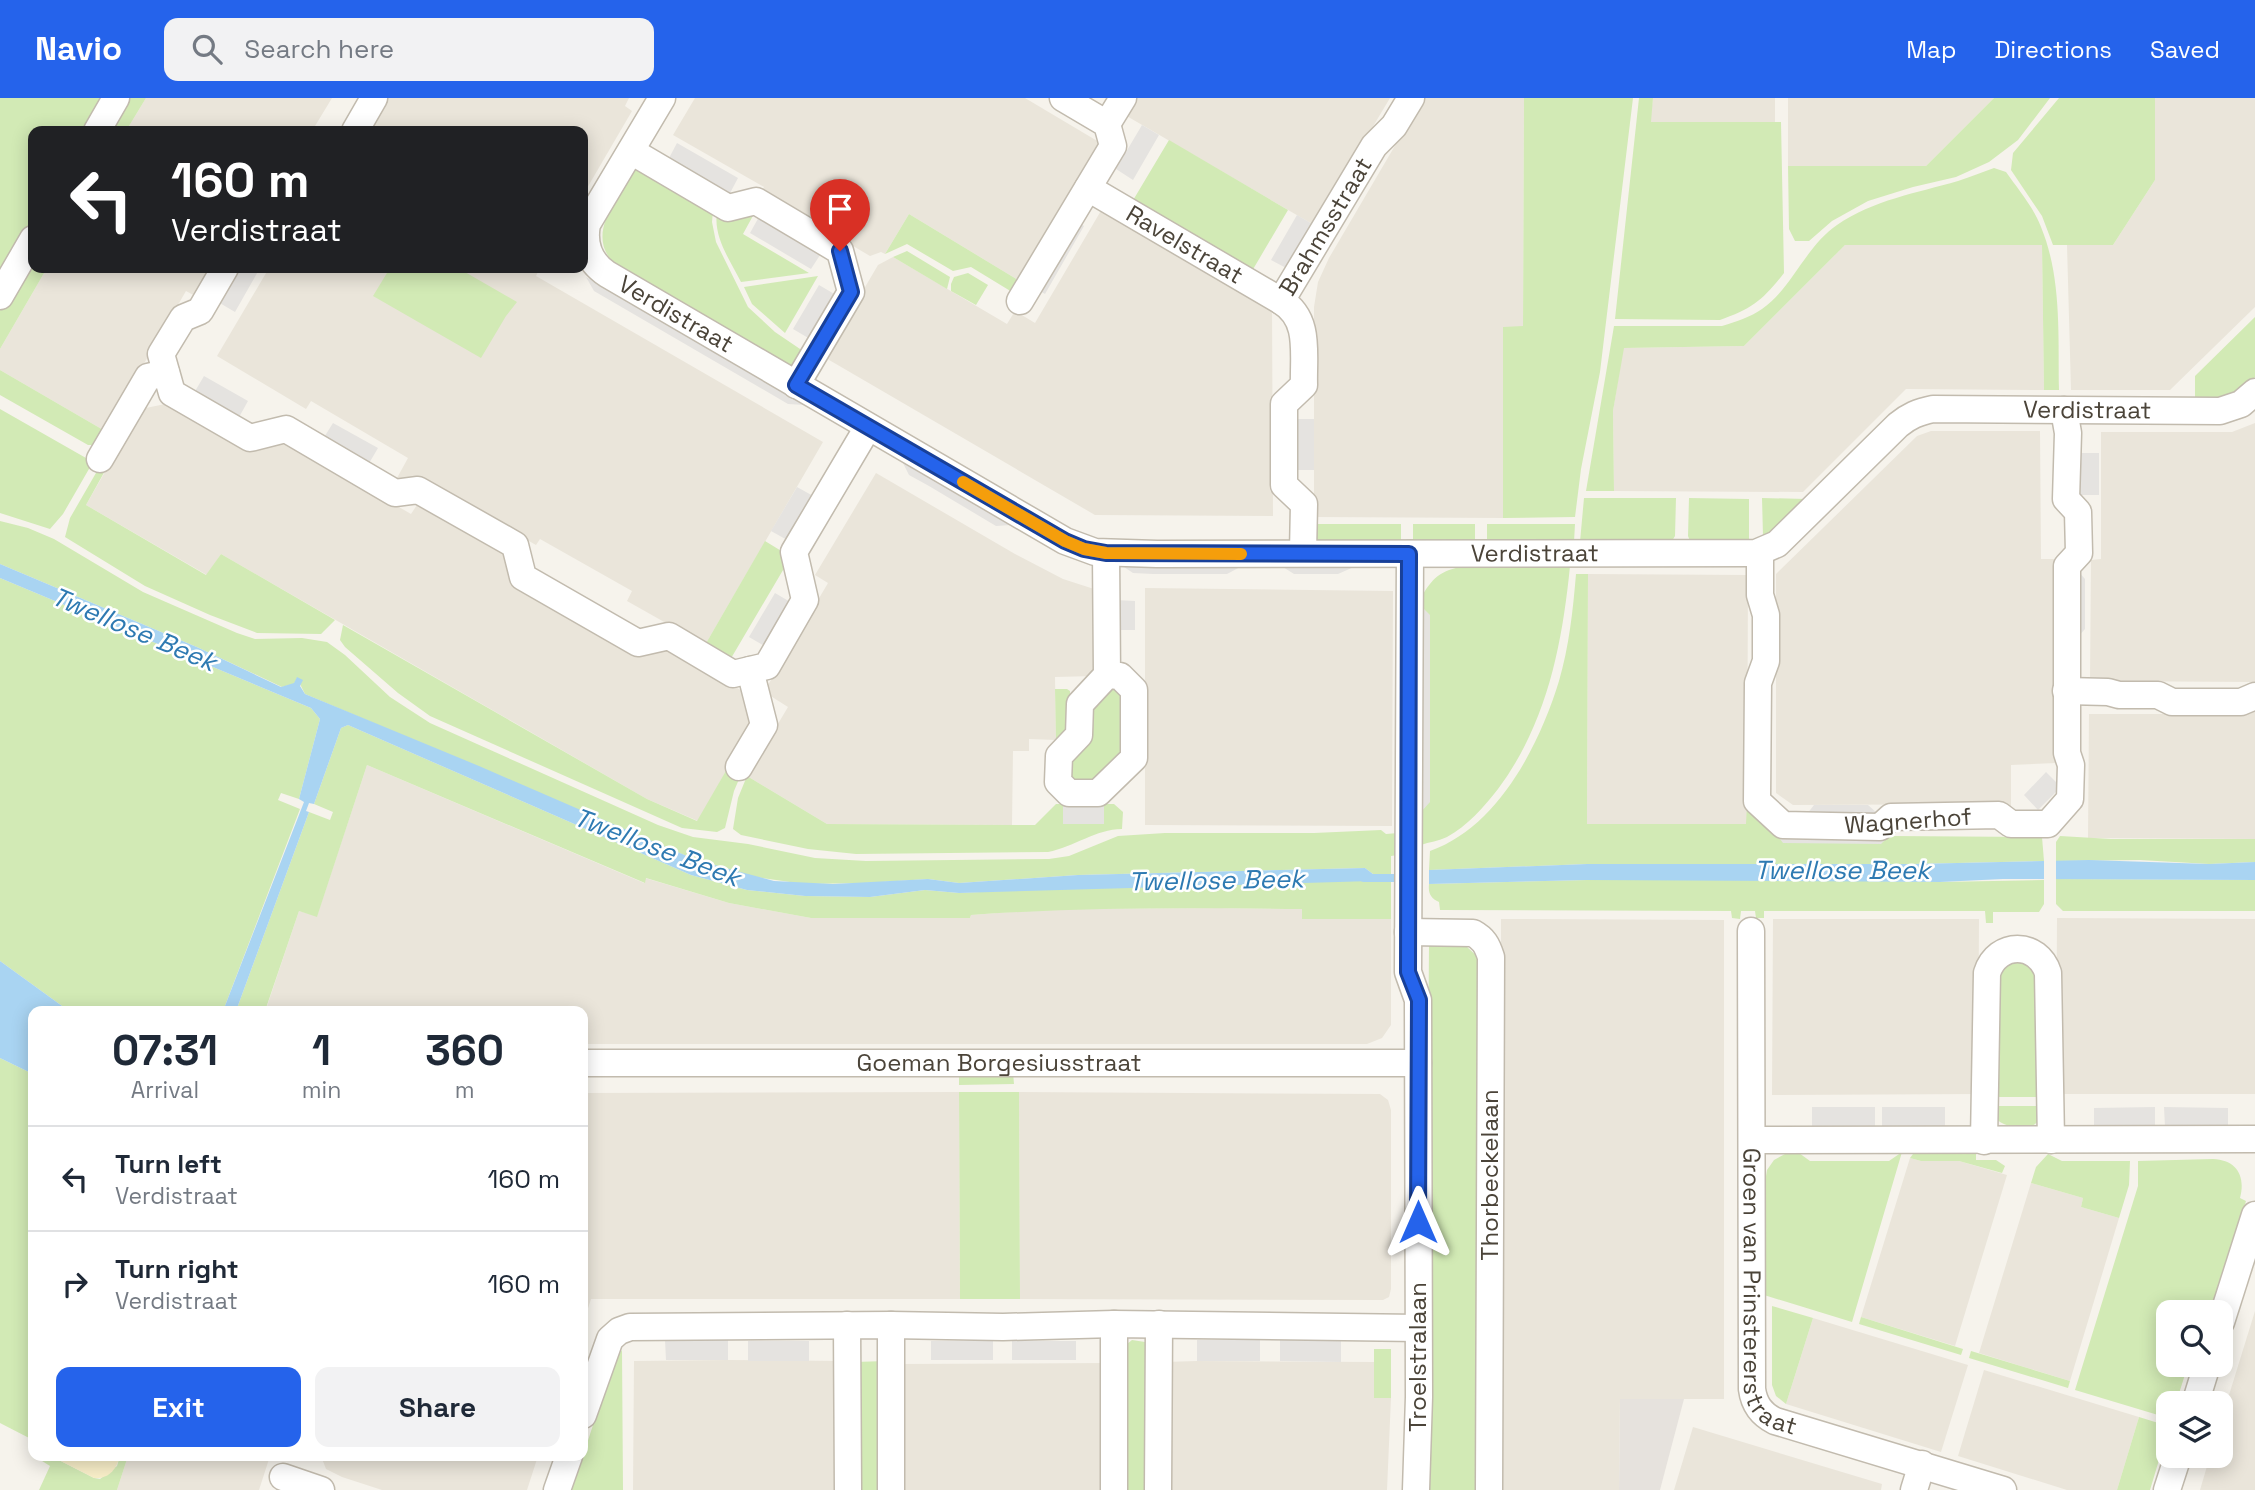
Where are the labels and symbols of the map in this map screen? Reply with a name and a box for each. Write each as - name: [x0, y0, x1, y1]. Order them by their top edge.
- street label: Brahmsstraat: [1272, 151, 1379, 301]
- pin: [810, 179, 870, 251]
- street label: Ravelstraat: [1121, 198, 1249, 291]
- street label: Verdistraat: [613, 268, 739, 359]
- street label: Verdistraat: [2023, 394, 2151, 426]
- street label: Verdistraat: [1471, 537, 1599, 568]
- water label: Twellose Beek: [46, 579, 224, 680]
- water label: Twellose Beek: [569, 800, 748, 895]
- street label: Wagnerhof: [1843, 801, 1973, 840]
- water label: Twellose Beek: [1754, 853, 1933, 887]
- water label: Twellose Beek: [1128, 861, 1307, 899]
- street label: Goeman Borgesiusstraat: [856, 1047, 1142, 1078]
- street label: Thorbeckelaan: [1474, 1089, 1505, 1261]
- street label: Groen van Prinstererstraat: [1736, 1148, 1801, 1442]
- position arrow: [1381, 1185, 1455, 1259]
- street label: Troelstralaan: [1402, 1282, 1433, 1432]

